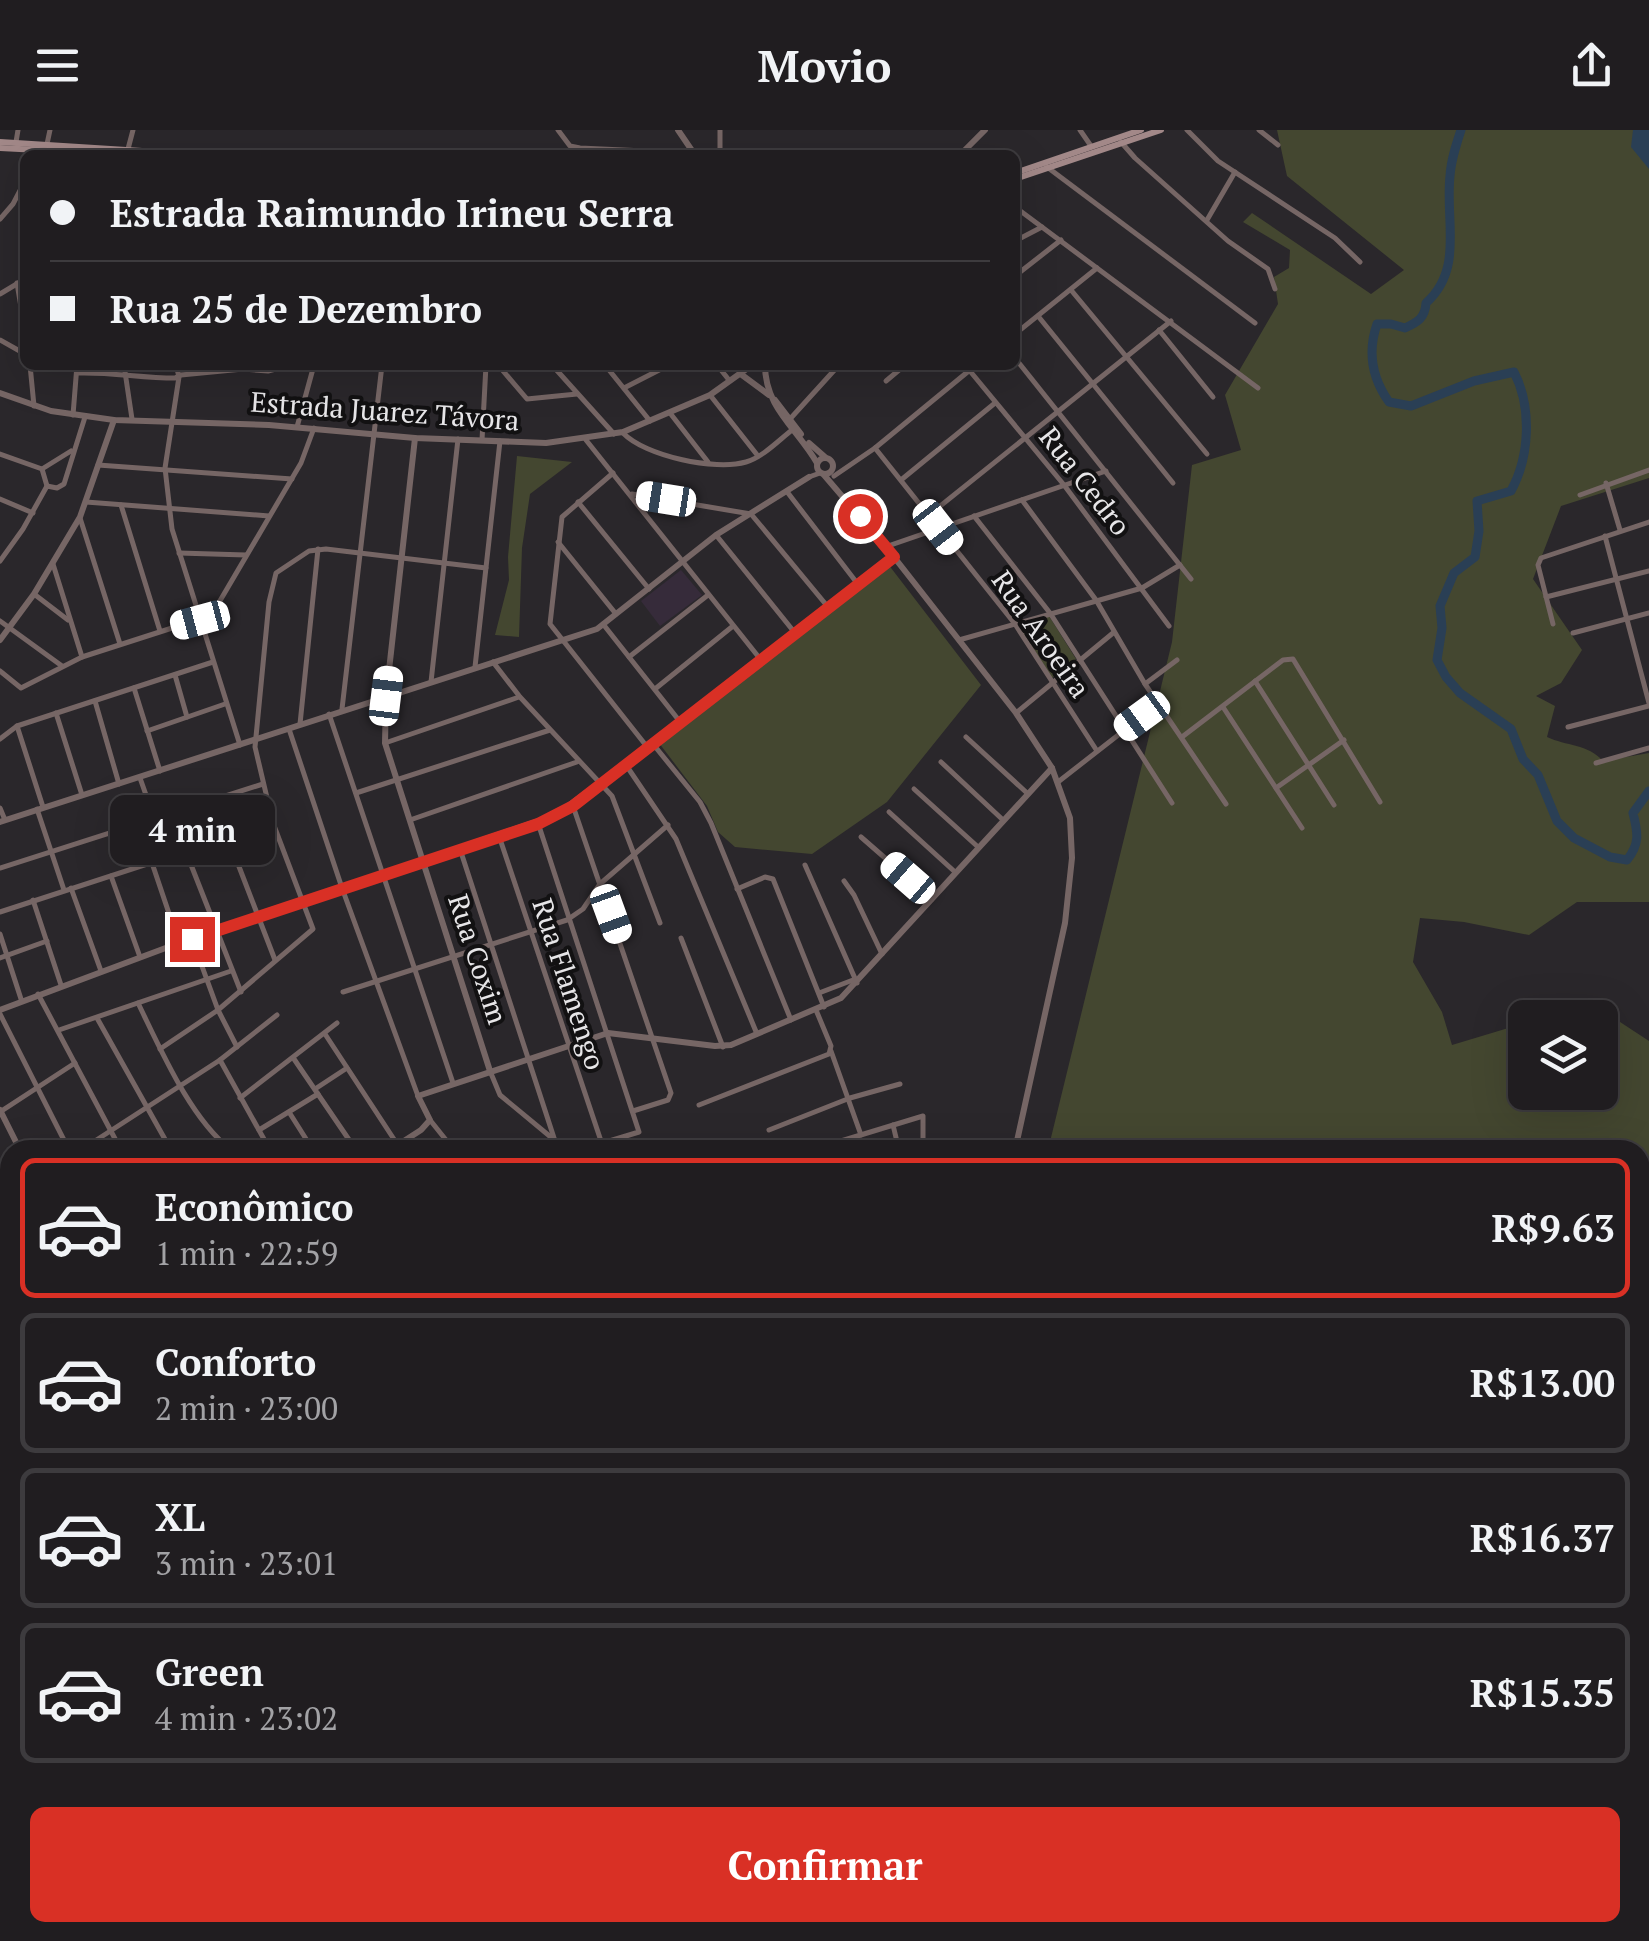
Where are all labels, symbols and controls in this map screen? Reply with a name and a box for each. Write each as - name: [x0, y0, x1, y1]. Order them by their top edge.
- text: Movio: [758, 35, 891, 95]
- icon: menu: [30, 38, 85, 93]
- icon: share: [1564, 38, 1619, 93]
- text: Estrada Raimundo Irineu Serra: [110, 188, 674, 238]
- text: Rua 25 de Dezembro: [110, 284, 482, 334]
- street label: Estrada Juarez Távora: [249, 383, 521, 438]
- street label: Rua Cedro: [1031, 419, 1139, 543]
- car: [634, 479, 698, 519]
- route start: [838, 494, 883, 539]
- car: [908, 494, 968, 560]
- street label: Rua Aroeira: [984, 563, 1099, 705]
- car: [167, 598, 233, 642]
- car: [367, 664, 405, 728]
- car: [1109, 686, 1175, 746]
- callout: 4 min: [110, 794, 274, 864]
- text: 4 min: [149, 809, 236, 851]
- car: [876, 847, 940, 909]
- car: [587, 881, 635, 947]
- street label: Rua Coxim: [440, 889, 517, 1029]
- street label: Rua Flamengo: [524, 894, 615, 1074]
- route end: [170, 917, 215, 962]
- map controls: [1508, 1000, 1618, 1110]
- button: layers: [1508, 1000, 1618, 1110]
- text: Econômico: [155, 1182, 354, 1232]
- icon: car: [35, 1183, 125, 1273]
- text: R$9.63: [1491, 1203, 1615, 1253]
- text: 1 min · 22:59: [155, 1232, 338, 1274]
- text: Conforto: [155, 1337, 316, 1387]
- icon: car: [35, 1338, 125, 1428]
- text: R$13.00: [1470, 1358, 1615, 1408]
- text: 2 min · 23:00: [155, 1387, 338, 1429]
- text: XL: [155, 1492, 205, 1542]
- icon: car: [35, 1493, 125, 1583]
- text: R$16.37: [1470, 1513, 1615, 1563]
- text: 3 min · 23:01: [155, 1542, 338, 1584]
- text: Green: [155, 1647, 264, 1697]
- icon: car: [35, 1648, 125, 1738]
- text: R$15.35: [1470, 1668, 1615, 1718]
- text: 4 min · 23:02: [155, 1697, 338, 1739]
- button: Confirmar: [30, 1807, 1620, 1922]

